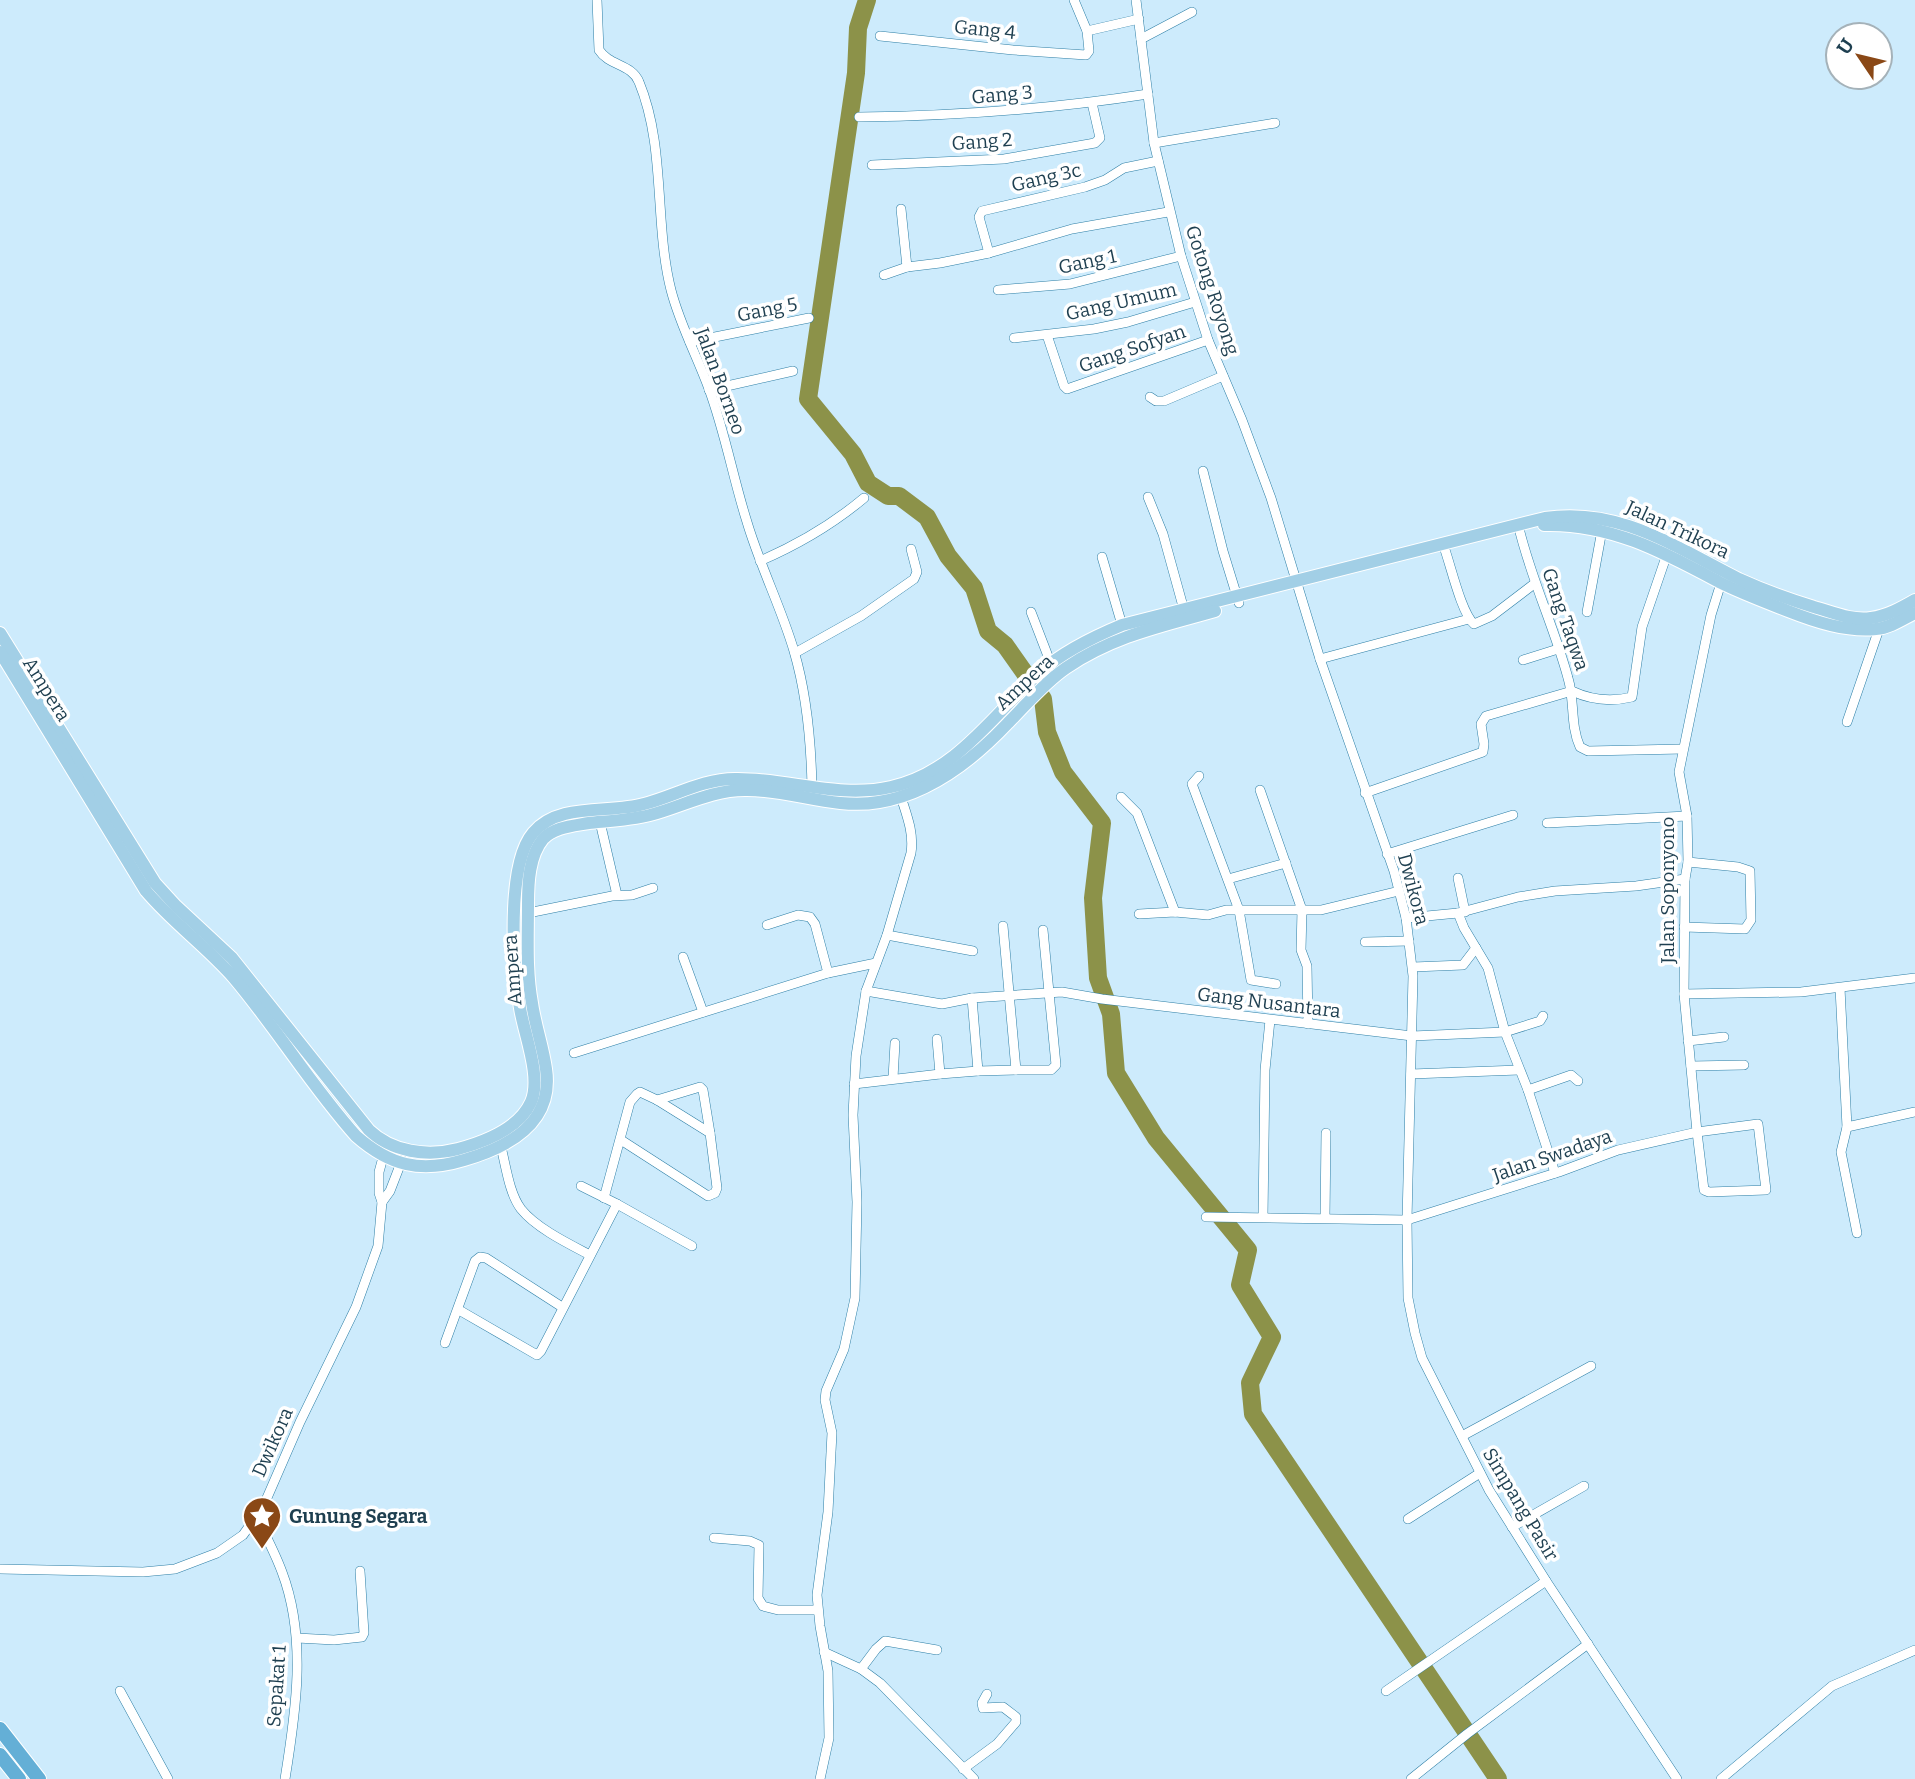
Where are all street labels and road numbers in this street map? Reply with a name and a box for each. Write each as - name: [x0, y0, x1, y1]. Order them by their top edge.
- street label: Gang 4: [953, 15, 1017, 44]
- street label: Gang 3: [970, 80, 1034, 109]
- street label: Gang 2: [951, 128, 1013, 155]
- street label: Gang 3c: [1009, 158, 1084, 197]
- street label: Gotong Royong: [1181, 223, 1244, 358]
- street label: Gang 1: [1056, 244, 1118, 279]
- street label: Gang Umum: [1064, 278, 1179, 325]
- street label: Gang 5: [735, 292, 799, 327]
- street label: Gang Sofyan: [1076, 319, 1189, 377]
- street label: Jalan Borneo: [690, 324, 751, 438]
- street label: Jalan Trikora: [1622, 495, 1734, 564]
- street label: Gang Taqwa: [1537, 565, 1594, 674]
- street label: Ampera: [990, 649, 1059, 715]
- street label: Ampera: [18, 653, 75, 726]
- street label: Jalan Soponyono: [1656, 816, 1679, 965]
- street label: Dwikora: [1393, 851, 1434, 928]
- street label: Ampera: [499, 933, 526, 1006]
- street label: Gang Nusantara: [1196, 982, 1343, 1023]
- street label: Jalan Swadaya: [1489, 1124, 1615, 1187]
- street label: Dwikora: [247, 1404, 298, 1480]
- street label: Simpang Pasir: [1478, 1444, 1563, 1565]
- street label: Sepakat 1: [262, 1644, 291, 1728]

